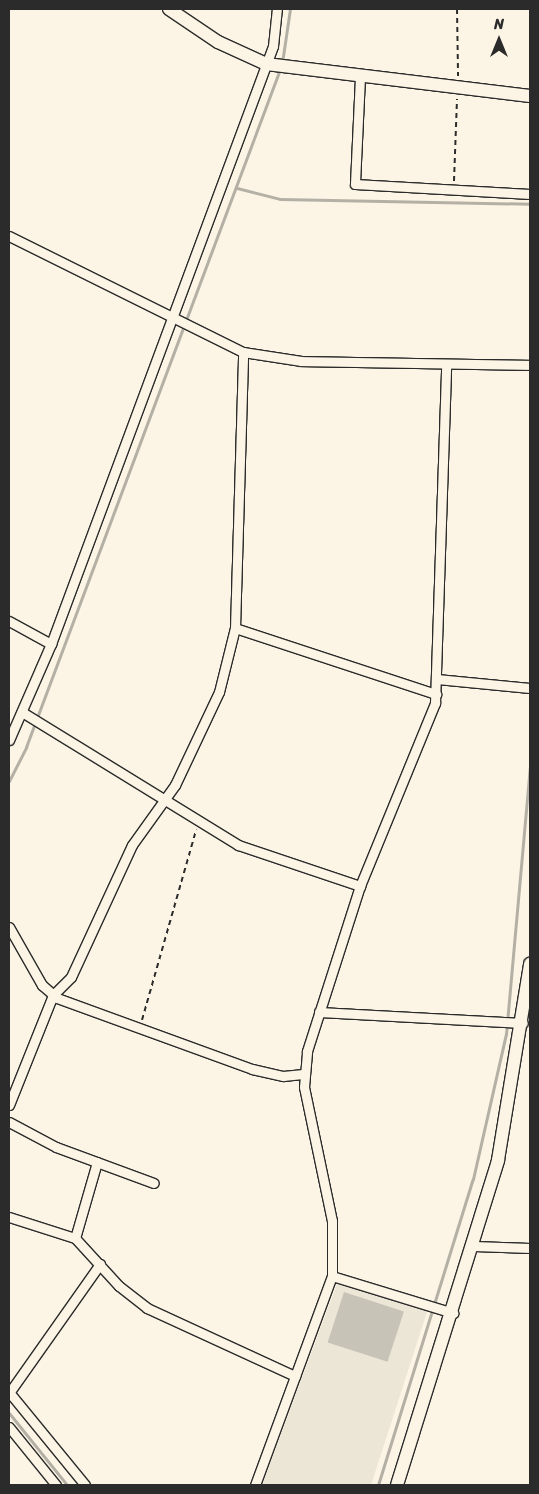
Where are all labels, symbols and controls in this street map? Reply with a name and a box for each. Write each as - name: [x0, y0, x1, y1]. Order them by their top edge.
- text: N: [494, 12, 504, 37]
- north arrow: [474, 15, 524, 65]

